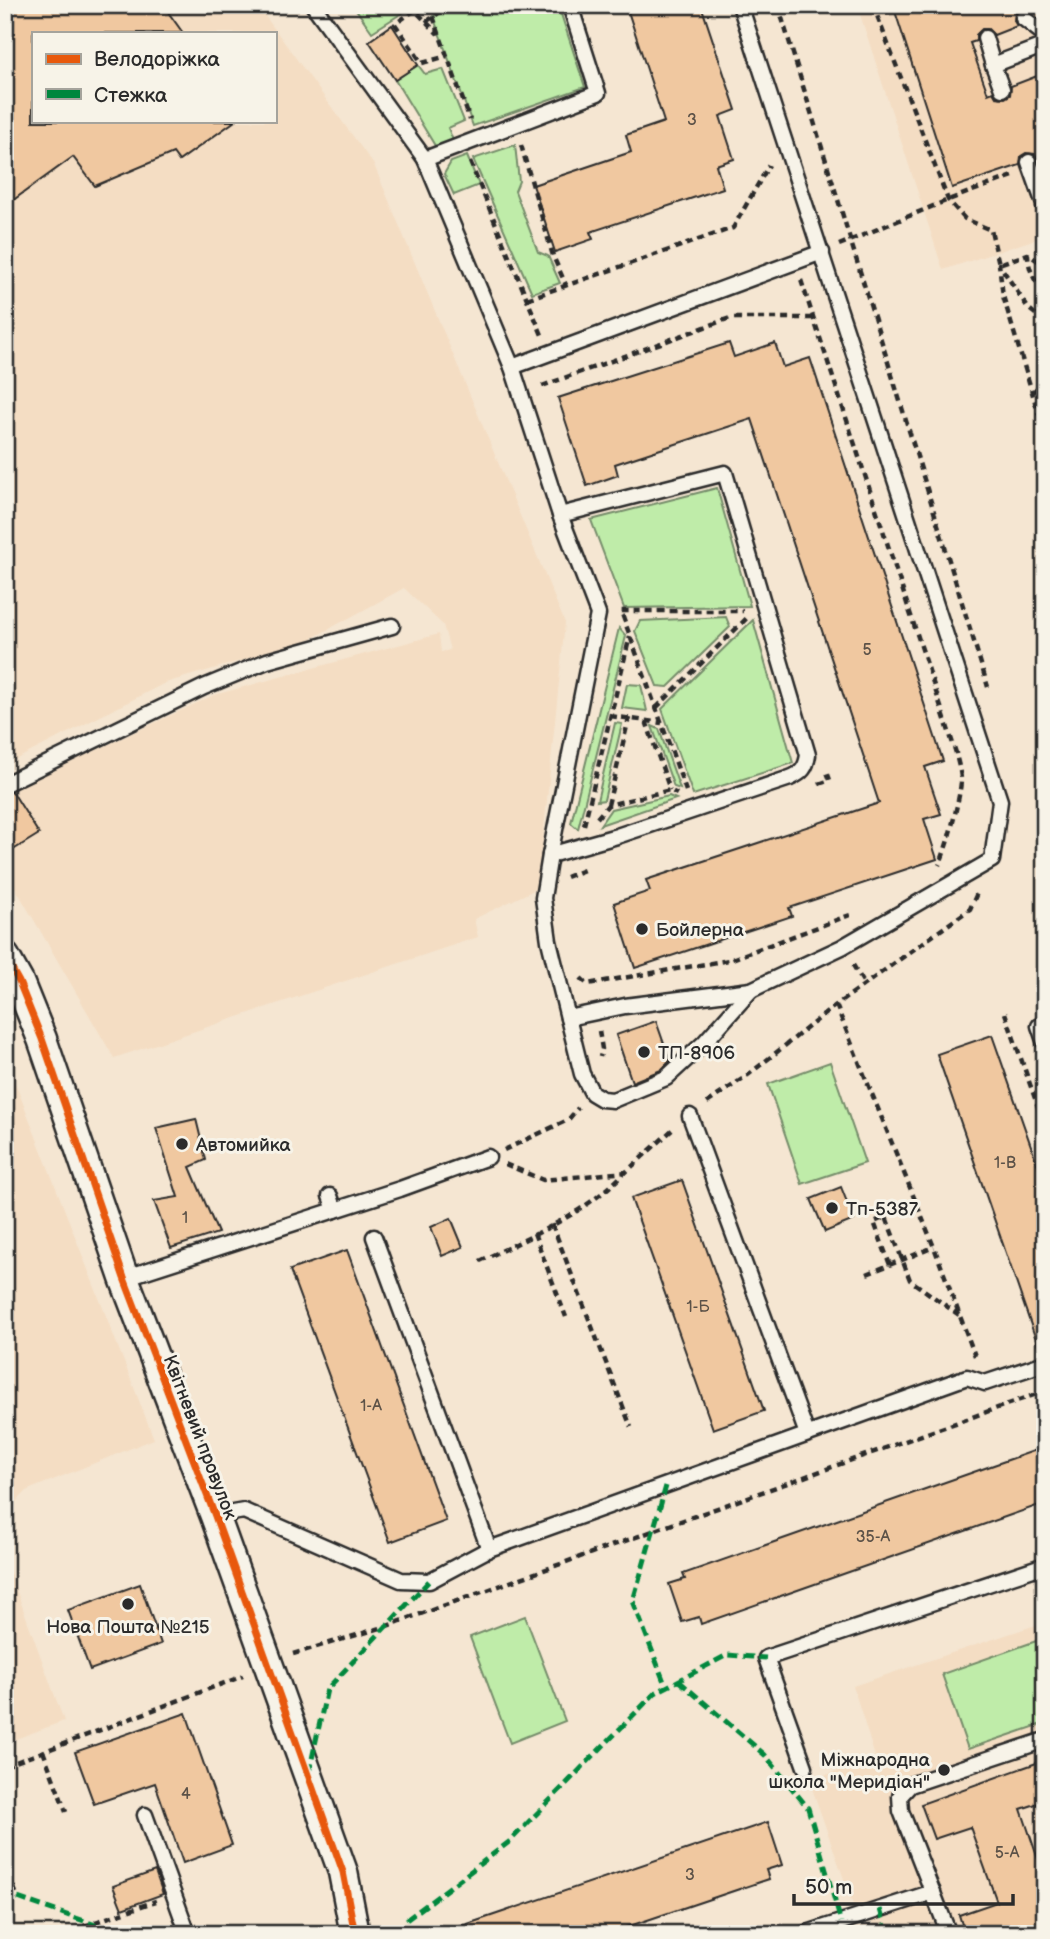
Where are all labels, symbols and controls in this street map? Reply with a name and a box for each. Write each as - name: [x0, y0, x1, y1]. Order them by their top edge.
- legend: [32, 32, 276, 122]
- text: Велодоріжка: [94, 47, 221, 72]
- text: Стежка: [94, 83, 168, 108]
- house number: 3: [687, 111, 697, 130]
- house number: 5: [862, 641, 872, 660]
- place label: Бойлерна: [656, 919, 744, 942]
- marker: Бойлерна: [634, 921, 650, 937]
- place label: ТП-8906: [658, 1042, 735, 1065]
- marker: ТП-8906: [636, 1044, 652, 1060]
- place label: Автомийка: [195, 1134, 291, 1157]
- marker: Автомийка: [174, 1136, 190, 1152]
- house number: 1-В: [994, 1154, 1016, 1173]
- place label: Тп-5387: [846, 1198, 919, 1221]
- marker: Тп-5387: [824, 1200, 840, 1216]
- house number: 1: [182, 1209, 188, 1228]
- house number: 1-Б: [686, 1298, 710, 1317]
- street label: Квітневий провулок: [158, 1352, 242, 1523]
- house number: 1-А: [360, 1397, 382, 1416]
- house number: 35-А: [856, 1528, 891, 1547]
- marker: Нова Пошта №215: [120, 1596, 136, 1612]
- place label: Нова Пошта №215: [46, 1616, 210, 1639]
- place label: Міжнародна школа "Меридіан": [769, 1749, 930, 1794]
- marker: Міжнародна школа "Меридіан": [936, 1762, 952, 1778]
- house number: 4: [181, 1785, 191, 1804]
- house number: 5-А: [995, 1844, 1020, 1863]
- scale bar: [794, 1862, 1013, 1906]
- house number: 3: [685, 1866, 695, 1885]
- text: 50 m: [805, 1875, 852, 1900]

